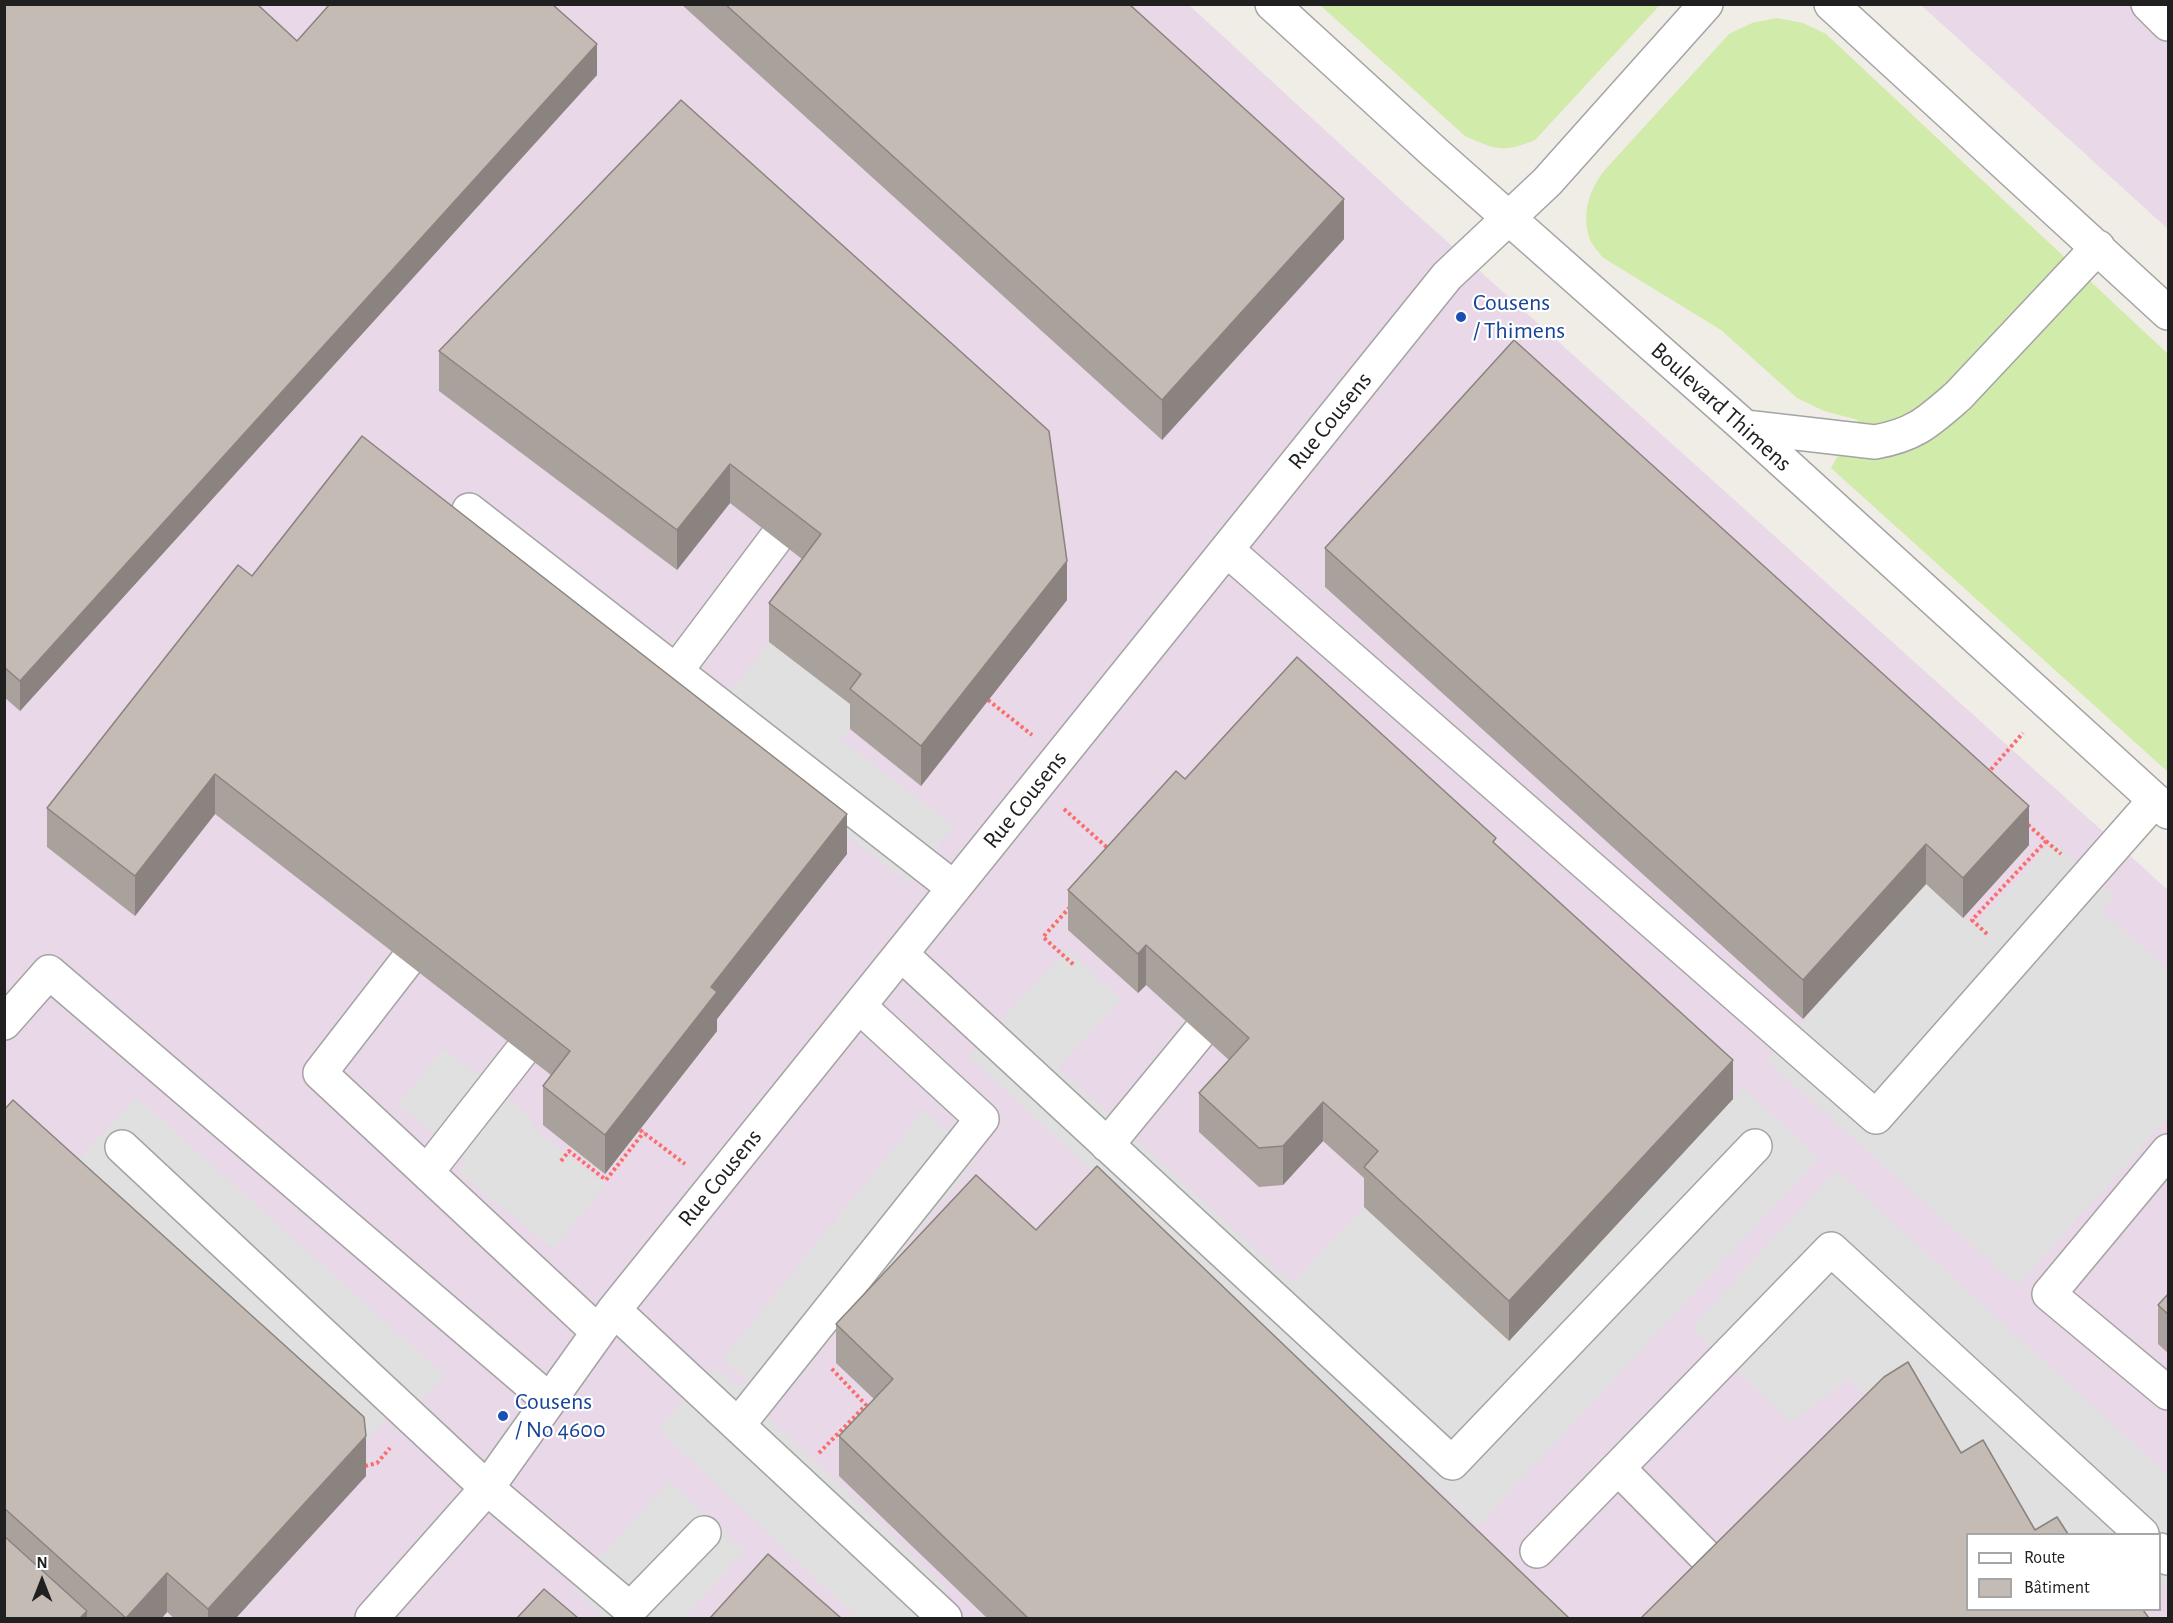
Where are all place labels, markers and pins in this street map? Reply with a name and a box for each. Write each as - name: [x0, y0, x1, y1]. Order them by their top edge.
- place label: Cousens / Thimens: [1473, 289, 1565, 345]
- marker: Cousens / Thimens: [1454, 310, 1468, 324]
- place label: Cousens / No 4600: [515, 1388, 606, 1444]
- marker: Cousens / No 4600: [496, 1409, 510, 1423]

